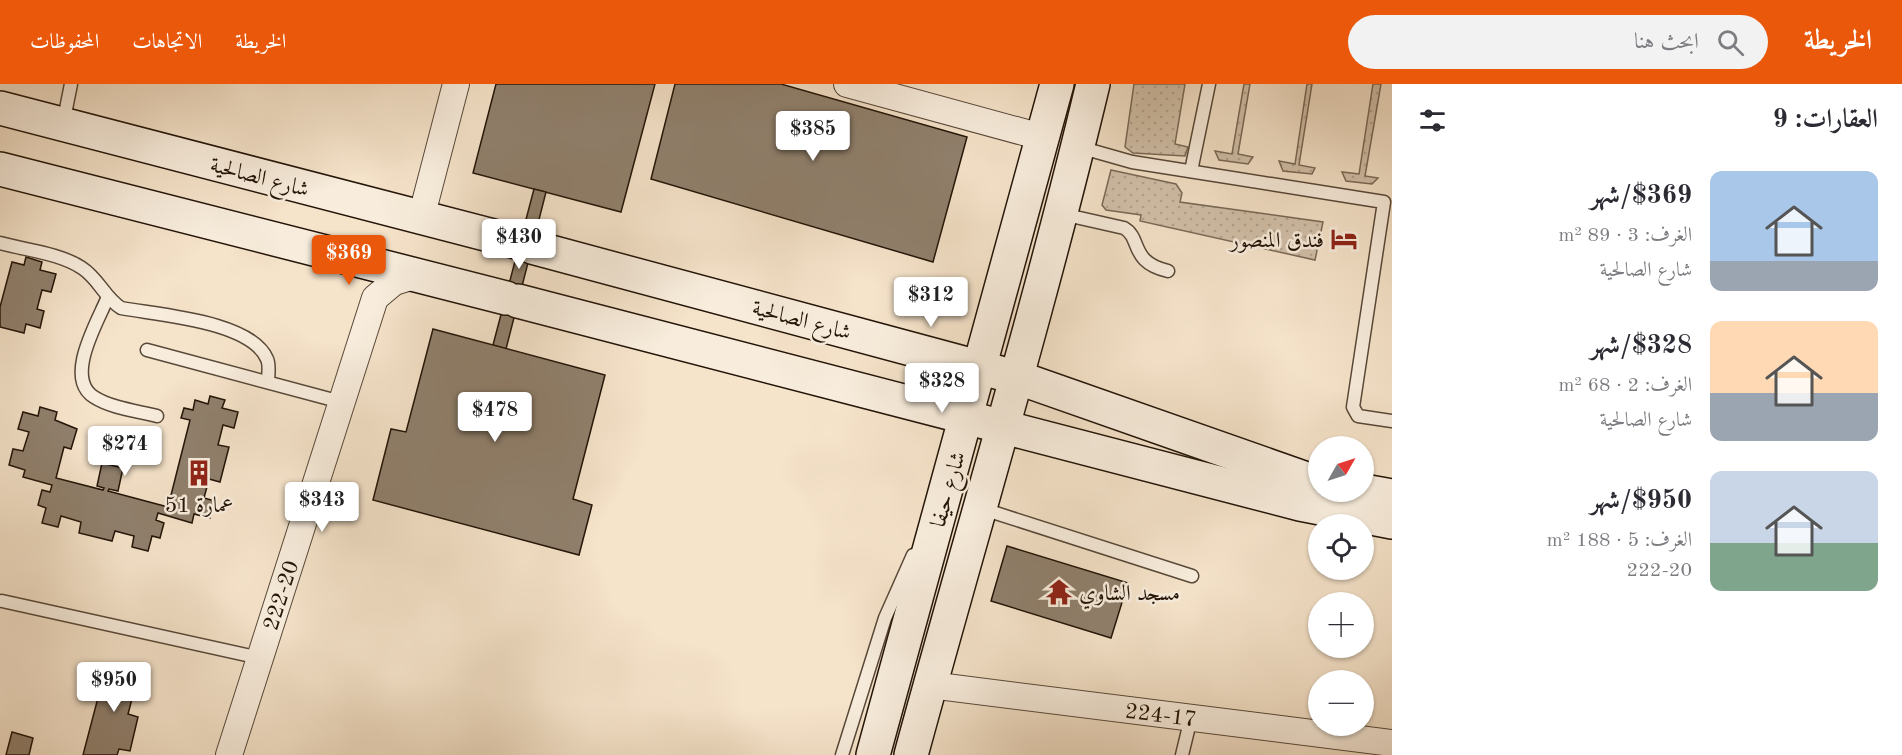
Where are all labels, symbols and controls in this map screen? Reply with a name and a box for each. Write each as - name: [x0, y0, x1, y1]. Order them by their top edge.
- search box: [1348, 15, 1768, 69]
- icon: search: [1714, 26, 1747, 59]
- text: الخريطة: [1804, 28, 1872, 56]
- text: ابحث هنا: [1634, 31, 1699, 53]
- text: المحفوظات: [30, 32, 99, 53]
- text: الاتجاهات: [132, 32, 202, 53]
- text: الخريطة: [235, 32, 286, 53]
- icon: filters: [1416, 104, 1449, 137]
- text: العقارات: 9: [1773, 107, 1878, 133]
- pin: $385: [777, 111, 849, 162]
- text: $385: [790, 120, 836, 140]
- street label: شارع الصالحية: [206, 154, 311, 207]
- text: $369/شهر: [1590, 183, 1692, 209]
- icon: home: [1758, 195, 1830, 267]
- pin: $430: [483, 219, 555, 270]
- hotel icon: فندق المنصور: [1329, 224, 1359, 254]
- text: الغرف: 3 · 89 m²: [1558, 226, 1692, 246]
- text: $430: [496, 228, 542, 248]
- place label: فندق المنصور: [1228, 230, 1324, 253]
- pin: $369: [313, 235, 385, 286]
- text: $369: [326, 244, 372, 264]
- text: شارع الصالحية: [1600, 261, 1692, 281]
- pin: $312: [895, 277, 967, 328]
- text: $312: [908, 286, 954, 306]
- street label: شارع الصالحية: [748, 297, 853, 350]
- text: $328/شهر: [1590, 333, 1692, 359]
- icon: home: [1758, 345, 1830, 417]
- pin: $328: [906, 363, 978, 414]
- text: $328: [919, 372, 965, 392]
- text: الغرف: 2 · 68 m²: [1558, 376, 1692, 396]
- pin: $478: [459, 392, 531, 443]
- text: $478: [472, 401, 518, 421]
- text: شارع الصالحية: [1600, 411, 1692, 431]
- pin: $274: [89, 426, 161, 477]
- text: $274: [102, 435, 148, 455]
- north arrow: [1308, 436, 1374, 502]
- map controls: [1308, 436, 1374, 736]
- street label: شارع حيفا: [928, 449, 976, 531]
- building icon: عمارة 51: [184, 458, 214, 488]
- pin: $343: [286, 482, 358, 533]
- text: $950/شهر: [1590, 488, 1692, 514]
- text: $343: [299, 491, 345, 511]
- place label: عمارة 51: [164, 495, 234, 518]
- icon: home: [1758, 495, 1830, 567]
- button: locate: [1308, 514, 1374, 580]
- text: الغرف: 5 · 188 m²: [1547, 531, 1692, 551]
- street label: 222-20: [260, 558, 303, 633]
- text: 222-20: [1627, 561, 1692, 581]
- temple icon: مسجد الشاوي: [1044, 577, 1074, 607]
- place label: مسجد الشاوي: [1079, 583, 1180, 610]
- button: +: [1308, 592, 1374, 658]
- pin: $950: [78, 662, 150, 713]
- button: −: [1308, 670, 1374, 736]
- text: $950: [91, 671, 137, 691]
- street label: 224-17: [1124, 701, 1198, 731]

